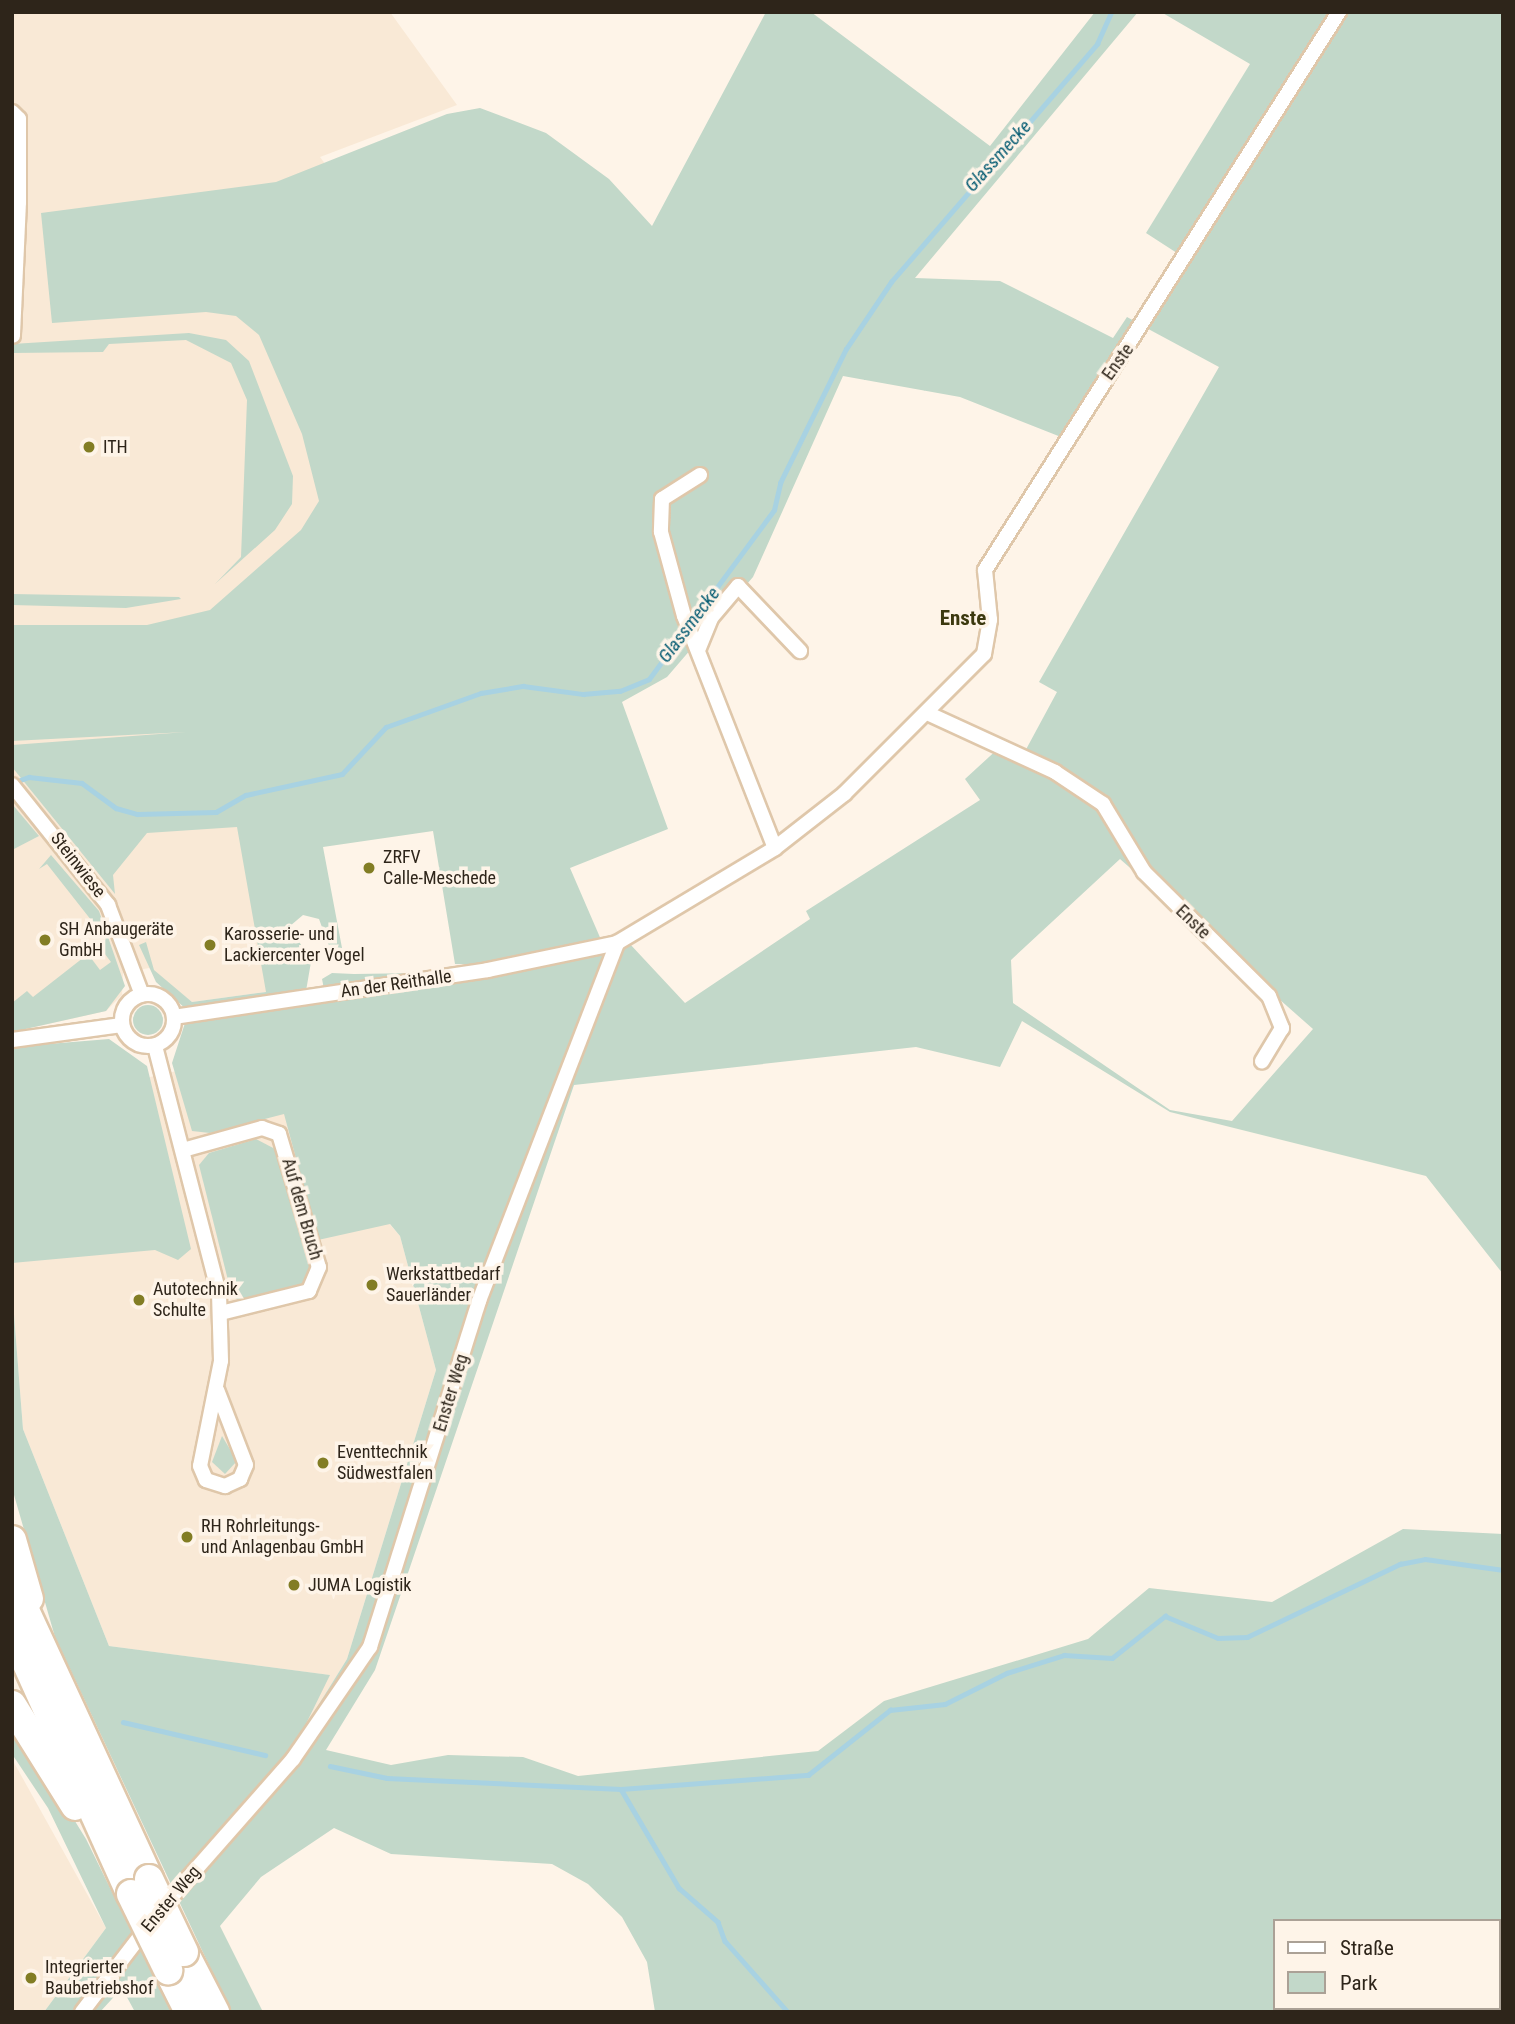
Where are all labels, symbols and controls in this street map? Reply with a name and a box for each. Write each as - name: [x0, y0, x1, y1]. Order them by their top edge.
- water label: Glassmecke: [960, 115, 1036, 197]
- street label: Enste: [1098, 340, 1138, 384]
- place label: ITH: [103, 436, 128, 458]
- marker: ITH: [81, 439, 97, 455]
- water label: Glassmecke: [653, 583, 725, 667]
- district label: Enste: [940, 605, 986, 631]
- street label: Steinwiese: [46, 828, 110, 902]
- place label: ZRFV Calle-Meschede: [383, 847, 496, 890]
- marker: ZRFV Calle-Meschede: [361, 860, 377, 876]
- street label: Enste: [1171, 900, 1215, 944]
- place label: SH Anbaugeräte GmbH: [59, 919, 174, 962]
- place label: Karosserie- und Lackiercenter Vogel: [224, 924, 365, 967]
- marker: SH Anbaugeräte GmbH: [37, 932, 53, 948]
- marker: Karosserie- und Lackiercenter Vogel: [202, 937, 218, 953]
- street label: An der Reithalle: [339, 966, 453, 1002]
- street label: Auf dem Bruch: [277, 1156, 327, 1262]
- place label: Werkstattbedarf Sauerländer: [386, 1264, 500, 1306]
- marker: Werkstattbedarf Sauerländer: [364, 1277, 380, 1293]
- place label: Autotechnik Schulte: [153, 1279, 238, 1322]
- marker: Autotechnik Schulte: [131, 1292, 147, 1308]
- street label: Enster Weg: [429, 1352, 473, 1434]
- place label: Eventtechnik Südwestfalen: [337, 1442, 433, 1484]
- marker: Eventtechnik Südwestfalen: [315, 1455, 331, 1471]
- place label: RH Rohrleitungs- und Anlagenbau GmbH: [201, 1516, 364, 1558]
- marker: RH Rohrleitungs- und Anlagenbau GmbH: [179, 1529, 195, 1545]
- place label: JUMA Logistik: [308, 1574, 411, 1596]
- marker: JUMA Logistik: [286, 1577, 302, 1593]
- street label: Enster Weg: [137, 1861, 205, 1937]
- legend: [1274, 1919, 1501, 2010]
- text: Straße: [1340, 1936, 1394, 1960]
- place label: Integrierter Baubetriebshof: [45, 1957, 153, 2000]
- marker: Integrierter Baubetriebshof: [23, 1970, 39, 1986]
- text: Park: [1340, 1971, 1377, 1995]

